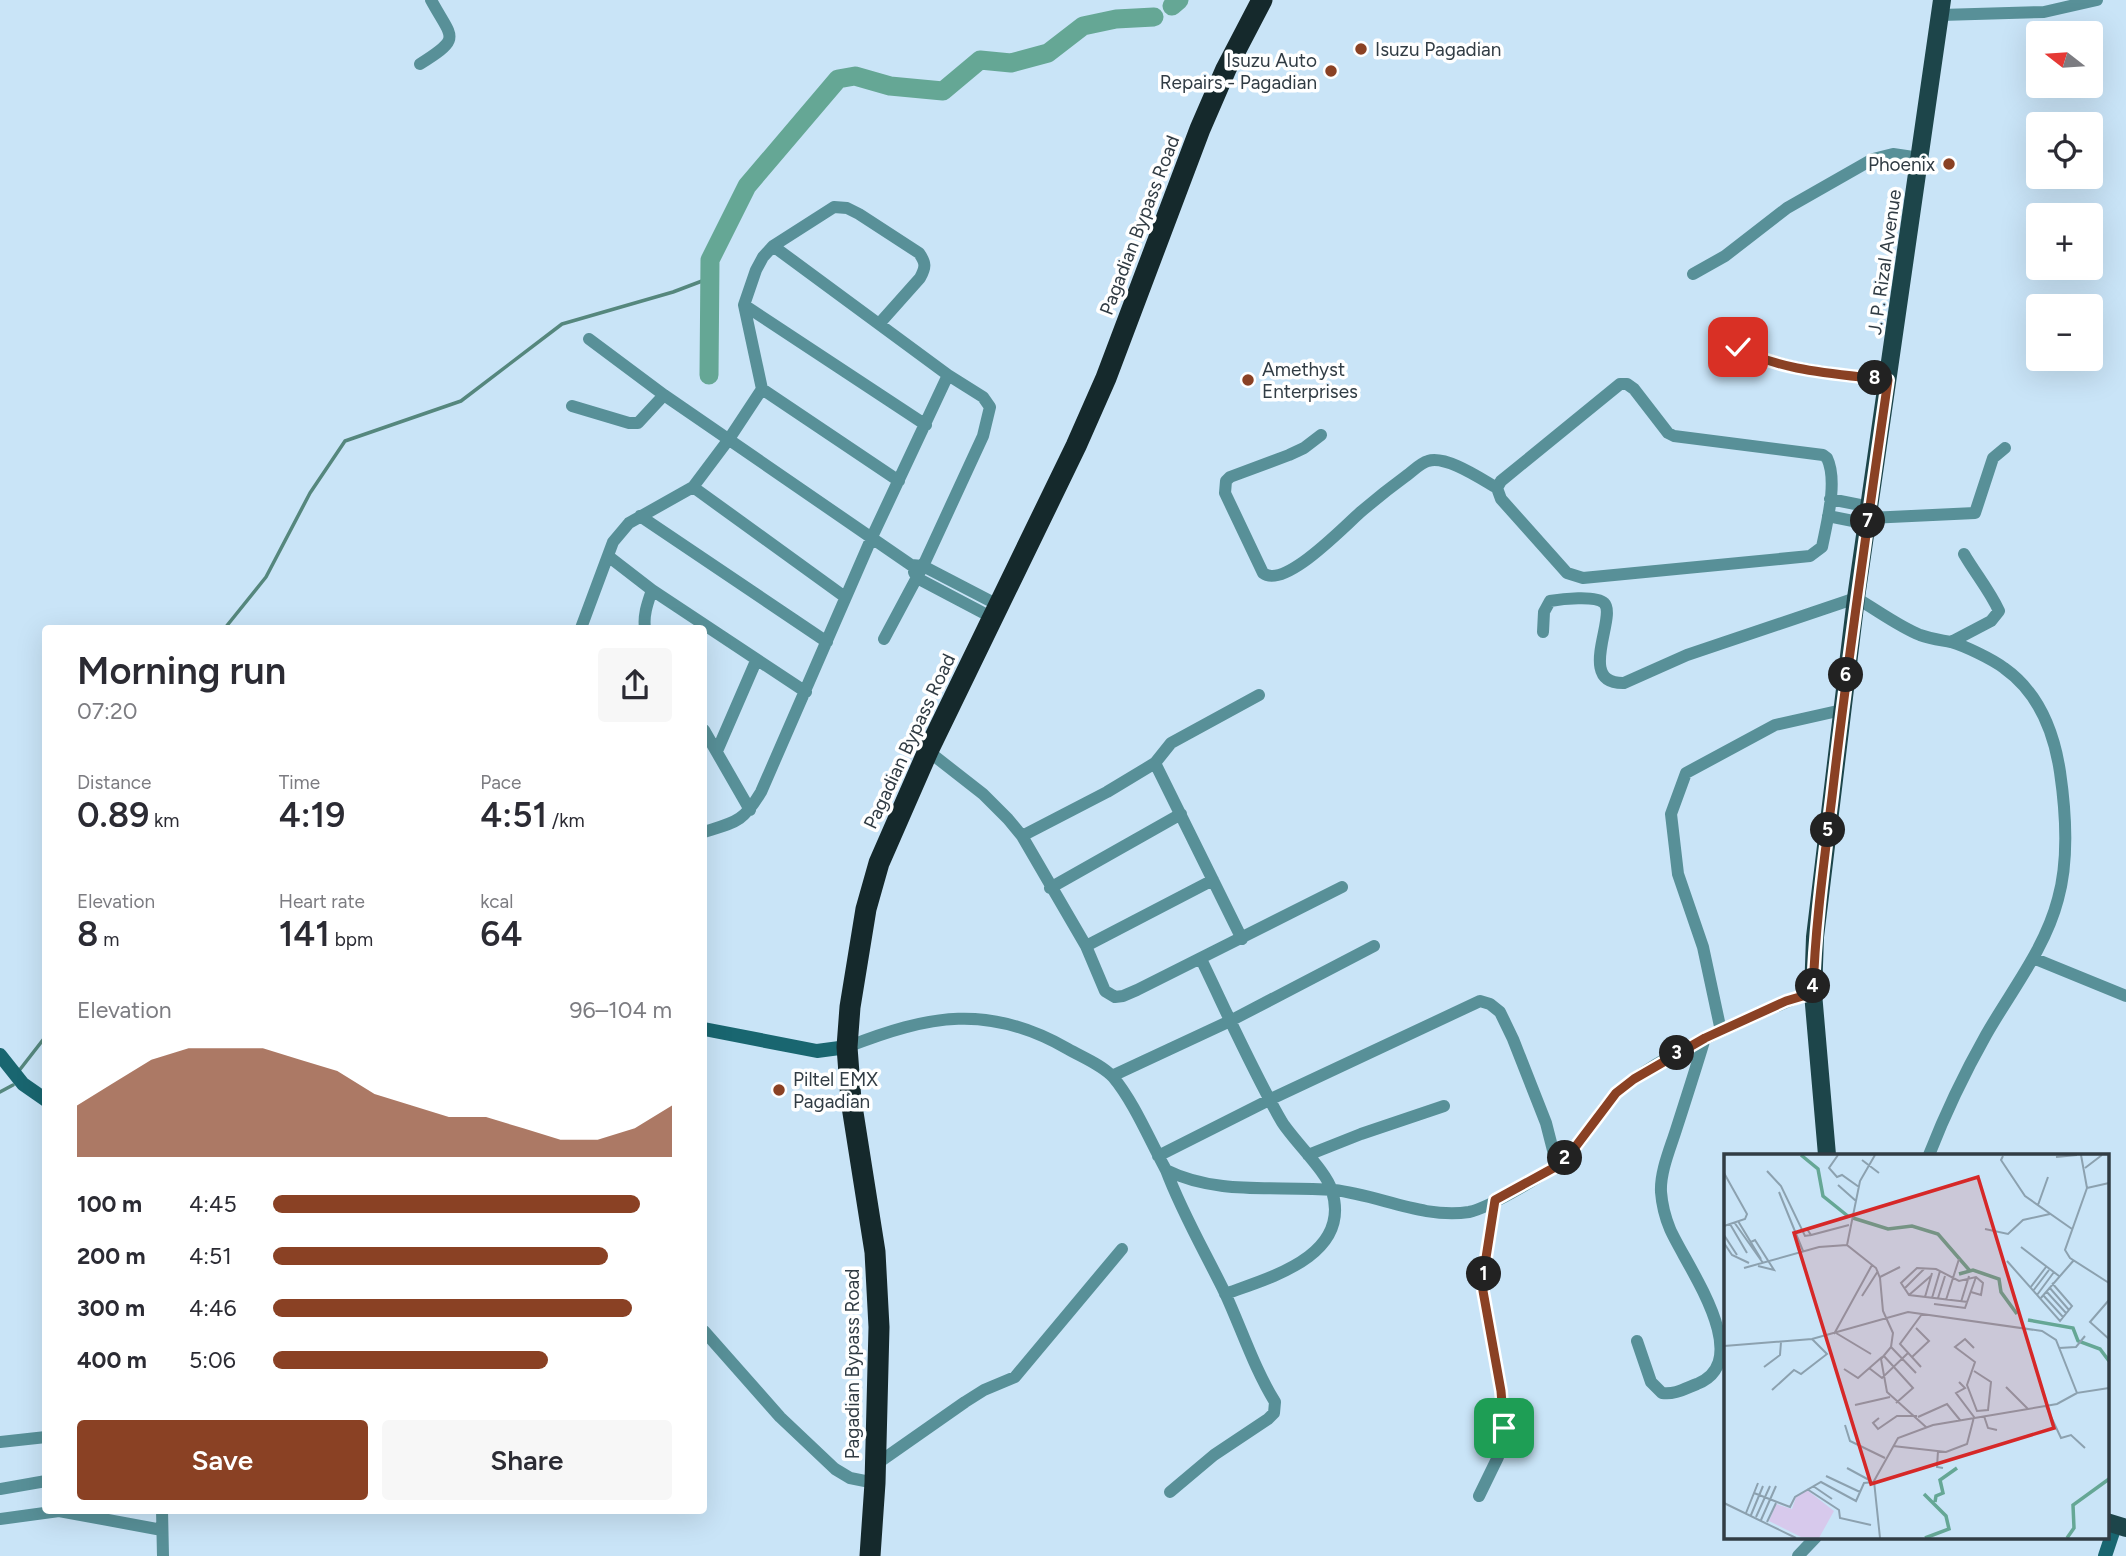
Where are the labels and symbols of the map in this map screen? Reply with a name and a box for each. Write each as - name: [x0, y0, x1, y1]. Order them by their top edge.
- north arrow: [2026, 21, 2104, 98]
- place label: Isuzu Pagadian: [1375, 38, 1501, 61]
- marker: Isuzu Pagadian: [1353, 41, 1369, 57]
- place label: Isuzu Auto Repairs - Pagadian: [1160, 49, 1317, 94]
- marker: Isuzu Auto Repairs - Pagadian: [1323, 63, 1339, 79]
- street label: Pagadian Bypass Road: [1095, 132, 1184, 318]
- place label: Phoenix: [1868, 153, 1935, 176]
- marker: Phoenix: [1941, 156, 1957, 172]
- street label: J. P. Rizal Avenue: [1863, 188, 1906, 336]
- pin: [1708, 317, 1768, 377]
- place label: Amethyst Enterprises: [1262, 358, 1358, 403]
- pin: 8: [1857, 360, 1892, 396]
- marker: Amethyst Enterprises: [1240, 372, 1256, 388]
- pin: 7: [1850, 504, 1885, 538]
- street label: Pagadian Bypass Road: [859, 650, 960, 832]
- pin: 6: [1828, 658, 1864, 692]
- pin: 5: [1811, 812, 1846, 848]
- pin: 4: [1796, 968, 1830, 1004]
- pin: 3: [1660, 1036, 1694, 1070]
- place label: Piltel EMX Pagadian: [793, 1068, 878, 1113]
- marker: Piltel EMX Pagadian: [771, 1082, 787, 1098]
- pin: 2: [1548, 1140, 1582, 1176]
- inset map: [1724, 1154, 2108, 1538]
- pin: 1: [1466, 1256, 1502, 1292]
- street label: Pagadian Bypass Road: [841, 1269, 864, 1459]
- pin: [1474, 1398, 1534, 1458]

